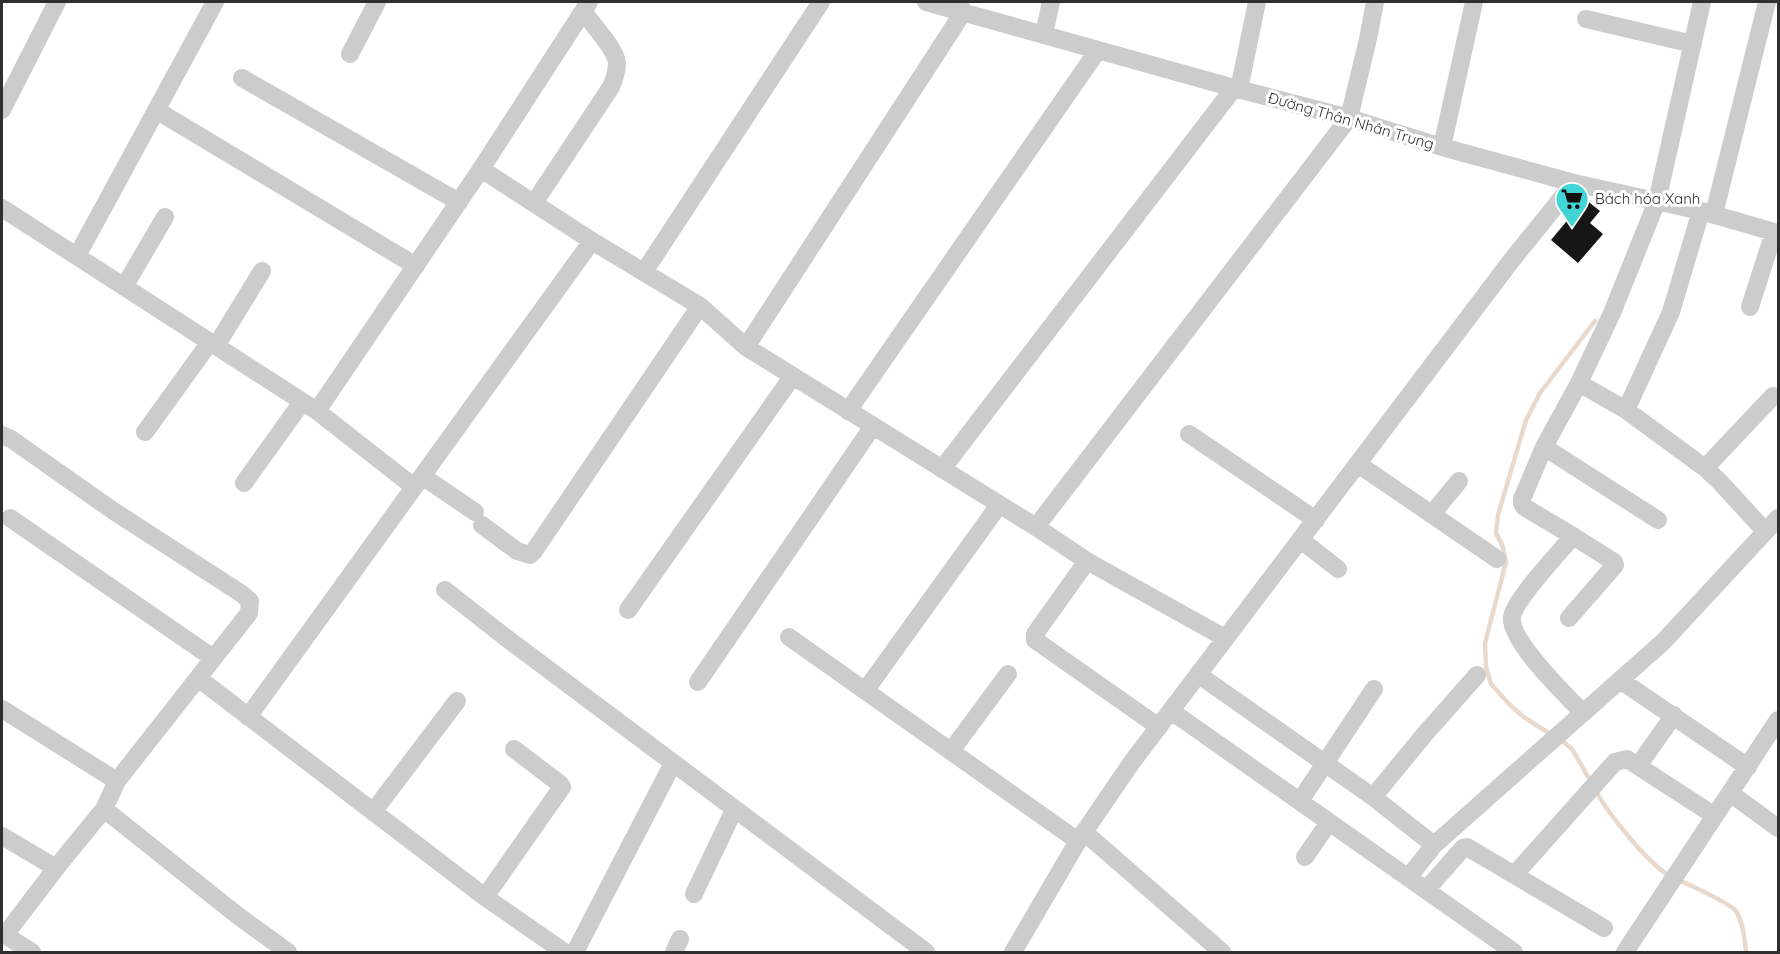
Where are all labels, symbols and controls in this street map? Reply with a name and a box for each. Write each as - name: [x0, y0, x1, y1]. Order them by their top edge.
- street label: Đường Thân Nhân Trung: [1266, 88, 1436, 153]
- supermarket icon: Bách hóa Xanh: [1554, 181, 1590, 228]
- place label: Bách hóa Xanh: [1595, 189, 1700, 208]

